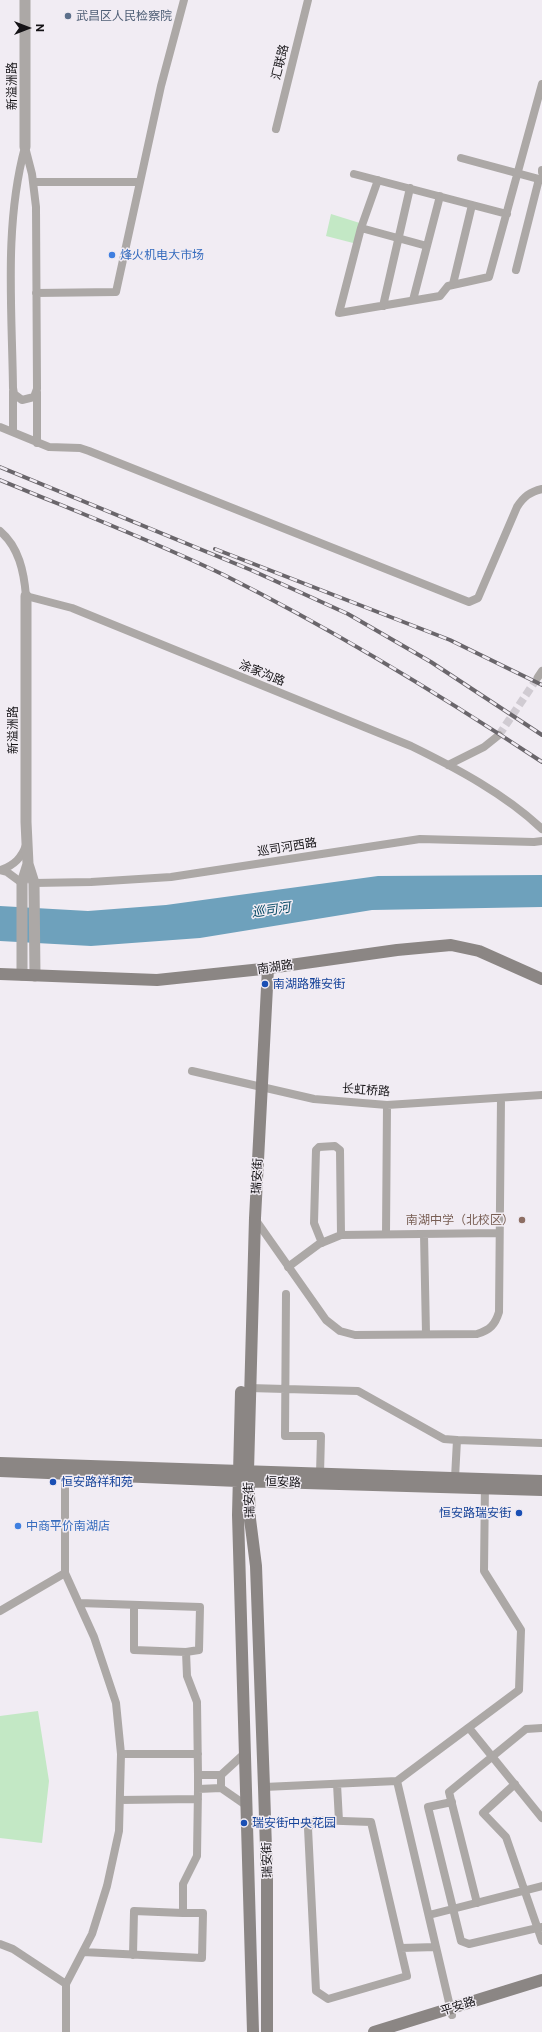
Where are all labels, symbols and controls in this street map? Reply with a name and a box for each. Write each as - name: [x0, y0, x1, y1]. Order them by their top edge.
- north arrow: [8, 8, 48, 48]
- place label: 武昌区人民检察院: [76, 9, 172, 23]
- marker: 武昌区人民检察院: [63, 11, 73, 21]
- text: N: [34, 24, 47, 32]
- street label: 汇联路: [269, 43, 291, 81]
- street label: 新溢洲路: [5, 62, 19, 110]
- place label: 烽火机电大市场: [120, 248, 204, 262]
- marker: 烽火机电大市场: [107, 250, 117, 260]
- street label: 涂家沟路: [237, 657, 287, 689]
- street label: 新溢洲路: [6, 706, 20, 754]
- street label: 巡司河西路: [256, 835, 318, 859]
- water label: 巡司河: [251, 900, 291, 920]
- street label: 南湖路: [256, 957, 294, 977]
- place label: 南湖路雅安街: [273, 977, 345, 991]
- marker: 南湖路雅安街: [260, 979, 270, 989]
- street label: 长虹桥路: [342, 1081, 390, 1099]
- street label: 瑞安街: [249, 1158, 265, 1194]
- place label: 南湖中学（北校区）: [406, 1213, 514, 1227]
- marker: 南湖中学（北校区）: [517, 1215, 527, 1225]
- street label: 恒安路: [265, 1474, 301, 1490]
- place label: 恒安路祥和苑: [61, 1475, 133, 1489]
- marker: 恒安路祥和苑: [48, 1477, 58, 1487]
- street label: 瑞安街: [241, 1482, 257, 1518]
- place label: 恒安路瑞安街: [439, 1506, 511, 1520]
- marker: 恒安路瑞安街: [514, 1508, 524, 1518]
- place label: 中商平价南湖店: [26, 1519, 110, 1533]
- marker: 中商平价南湖店: [13, 1521, 23, 1531]
- place label: 瑞安街中央花园: [252, 1816, 336, 1830]
- marker: 瑞安街中央花园: [239, 1818, 249, 1828]
- street label: 瑞安街: [259, 1842, 275, 1878]
- street label: 平安路: [439, 1994, 477, 2018]

